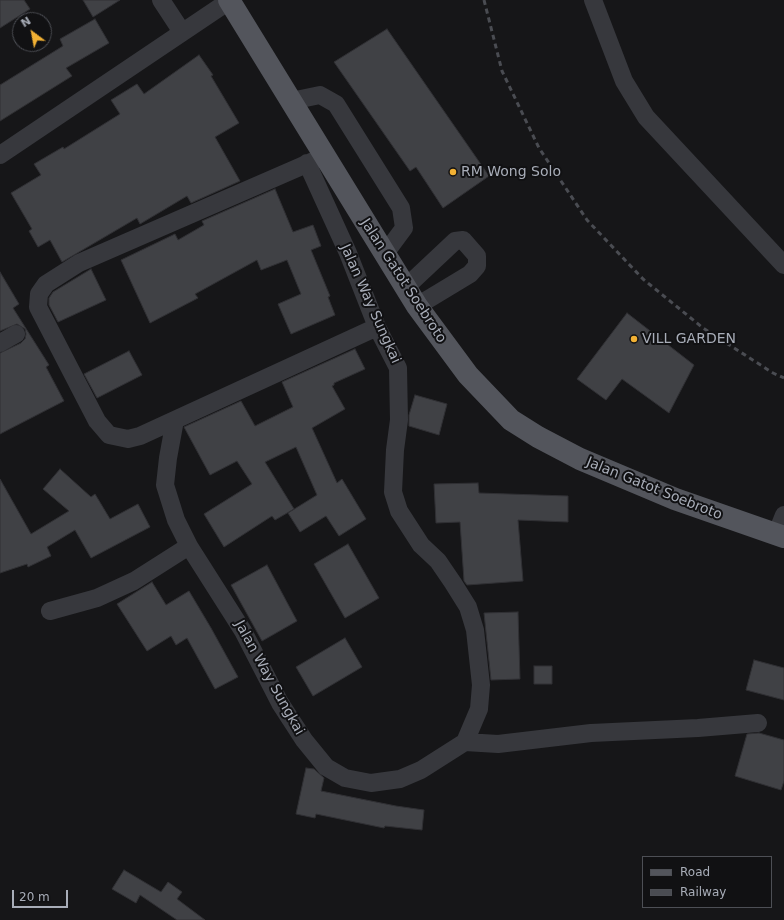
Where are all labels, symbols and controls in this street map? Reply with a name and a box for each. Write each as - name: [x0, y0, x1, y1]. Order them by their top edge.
- north arrow: [12, 12, 52, 52]
- text: N: [19, 14, 33, 30]
- place label: RM Wong Solo: [461, 164, 561, 180]
- marker: RM Wong Solo: [448, 167, 458, 177]
- street label: Jalan Gatot Soebroto: [356, 216, 450, 346]
- street label: Jalan Way Sungkai: [336, 242, 404, 366]
- place label: VILL GARDEN: [642, 331, 736, 347]
- marker: VILL GARDEN: [629, 334, 639, 344]
- street label: Jalan Gatot Soebroto: [584, 454, 724, 524]
- street label: Jalan Way Sungkai: [230, 618, 308, 738]
- legend: [642, 856, 772, 908]
- text: Road: [680, 865, 710, 879]
- scale bar: [14, 882, 70, 908]
- text: Railway: [680, 885, 726, 899]
- text: 20 m: [19, 890, 50, 904]

